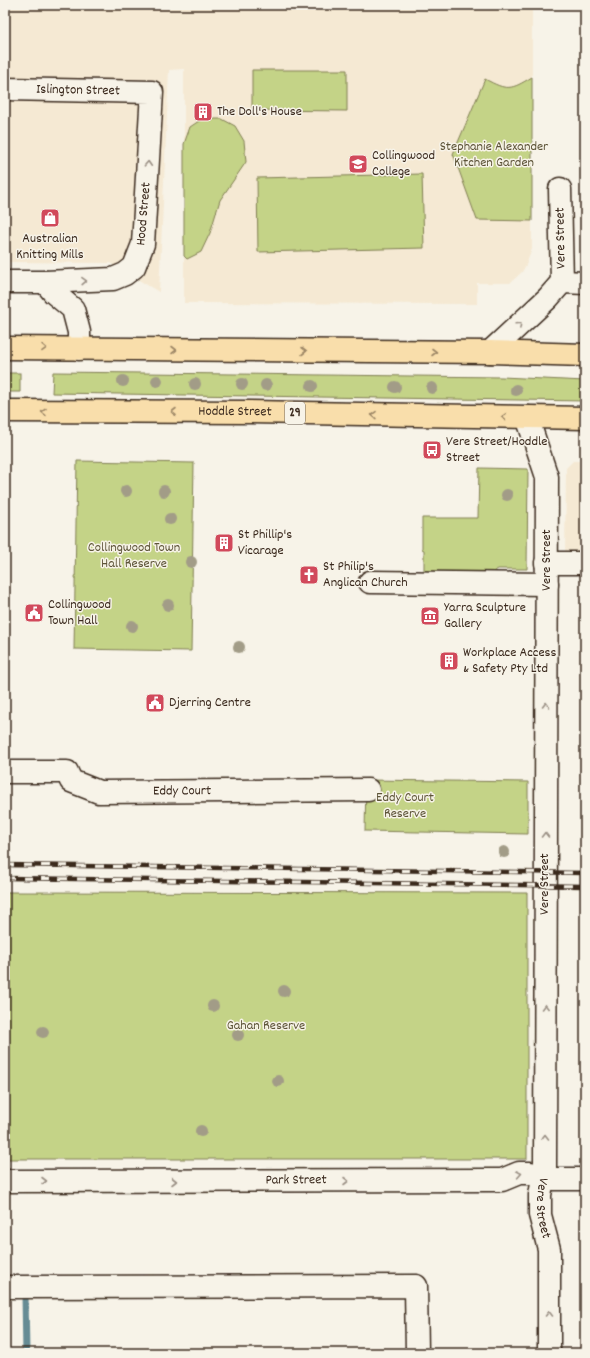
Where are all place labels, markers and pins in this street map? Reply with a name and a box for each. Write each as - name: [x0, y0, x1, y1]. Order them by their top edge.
- building icon: The Doll's House: [192, 101, 214, 123]
- place label: The Doll's House: [217, 102, 302, 122]
- place label: Collingwood College: [372, 146, 435, 182]
- school or university icon: Collingwood College: [347, 153, 369, 175]
- shop icon: Australian Knitting Mills: [39, 207, 61, 229]
- place label: Australian Knitting Mills: [16, 229, 84, 265]
- place label: Vere Street/Hoddle Street: [446, 432, 548, 468]
- bus stop icon: Vere Street/Hoddle Street: [421, 439, 443, 461]
- place label: St Phillip's Vicarage: [238, 525, 292, 561]
- building icon: St Phillip's Vicarage: [213, 532, 235, 554]
- place label: St Philip's Anglican Church: [323, 557, 408, 593]
- church icon: St Philip's Anglican Church: [298, 564, 320, 586]
- place label: Collingwood Town Hall: [48, 595, 111, 631]
- place label: Yarra Sculpture Gallery: [444, 598, 526, 634]
- public building icon: Collingwood Town Hall: [23, 602, 45, 624]
- museum icon: Yarra Sculpture Gallery: [419, 605, 441, 627]
- place label: Workplace Access & Safety Pty Ltd: [463, 643, 556, 679]
- building icon: Workplace Access & Safety Pty Ltd: [438, 650, 460, 672]
- public building icon: Djerring Centre: [144, 692, 166, 714]
- place label: Djerring Centre: [169, 693, 251, 713]

